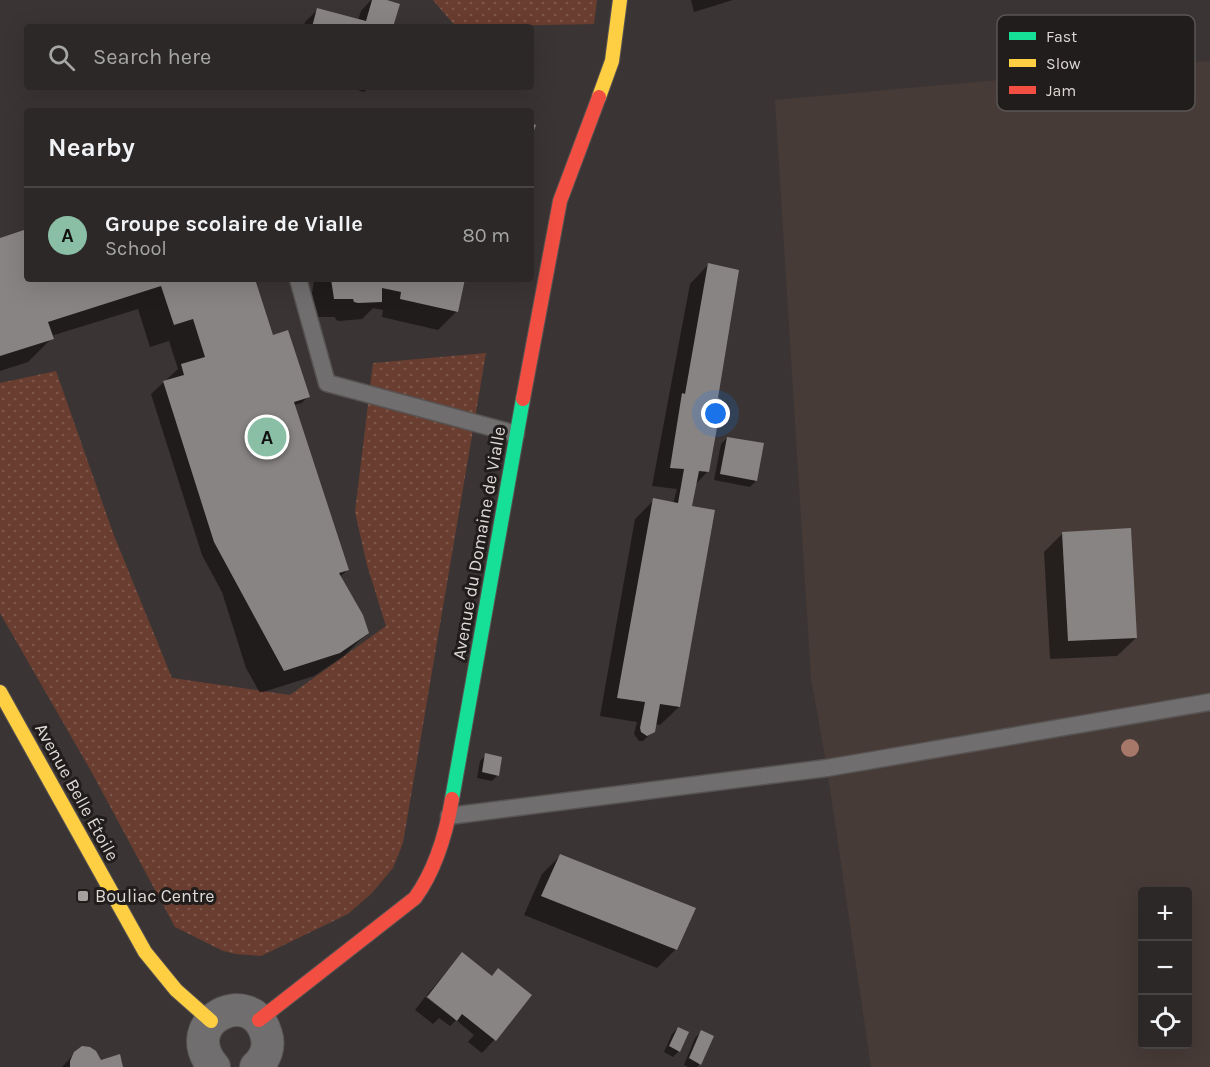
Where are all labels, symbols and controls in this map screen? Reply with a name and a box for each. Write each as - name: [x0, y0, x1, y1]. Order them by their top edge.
- legend: [997, 15, 1195, 111]
- search box: [24, 24, 534, 90]
- text: Fast: [1046, 27, 1077, 46]
- icon: search: [45, 41, 78, 74]
- text: Search here: [93, 44, 211, 70]
- text: Slow: [1046, 54, 1081, 73]
- text: Jam: [1046, 81, 1076, 100]
- text: Nearby: [48, 132, 135, 163]
- text: Groupe scolaire de Vialle: [105, 211, 363, 237]
- text: A: [61, 224, 74, 247]
- text: 80 m: [462, 224, 510, 247]
- text: School: [105, 237, 167, 260]
- your location: [701, 399, 730, 428]
- pin: A: [248, 414, 286, 460]
- street label: Avenue du Domaine de Vialle: [448, 425, 510, 661]
- street label: Avenue Belle Étoile: [30, 719, 125, 865]
- place label: Bouliac Centre: [95, 885, 214, 907]
- map controls: [1138, 887, 1192, 1049]
- button: +: [1138, 887, 1192, 941]
- marker: Bouliac Centre: [76, 889, 90, 903]
- button: −: [1138, 941, 1192, 995]
- button: locate: [1138, 995, 1192, 1049]

